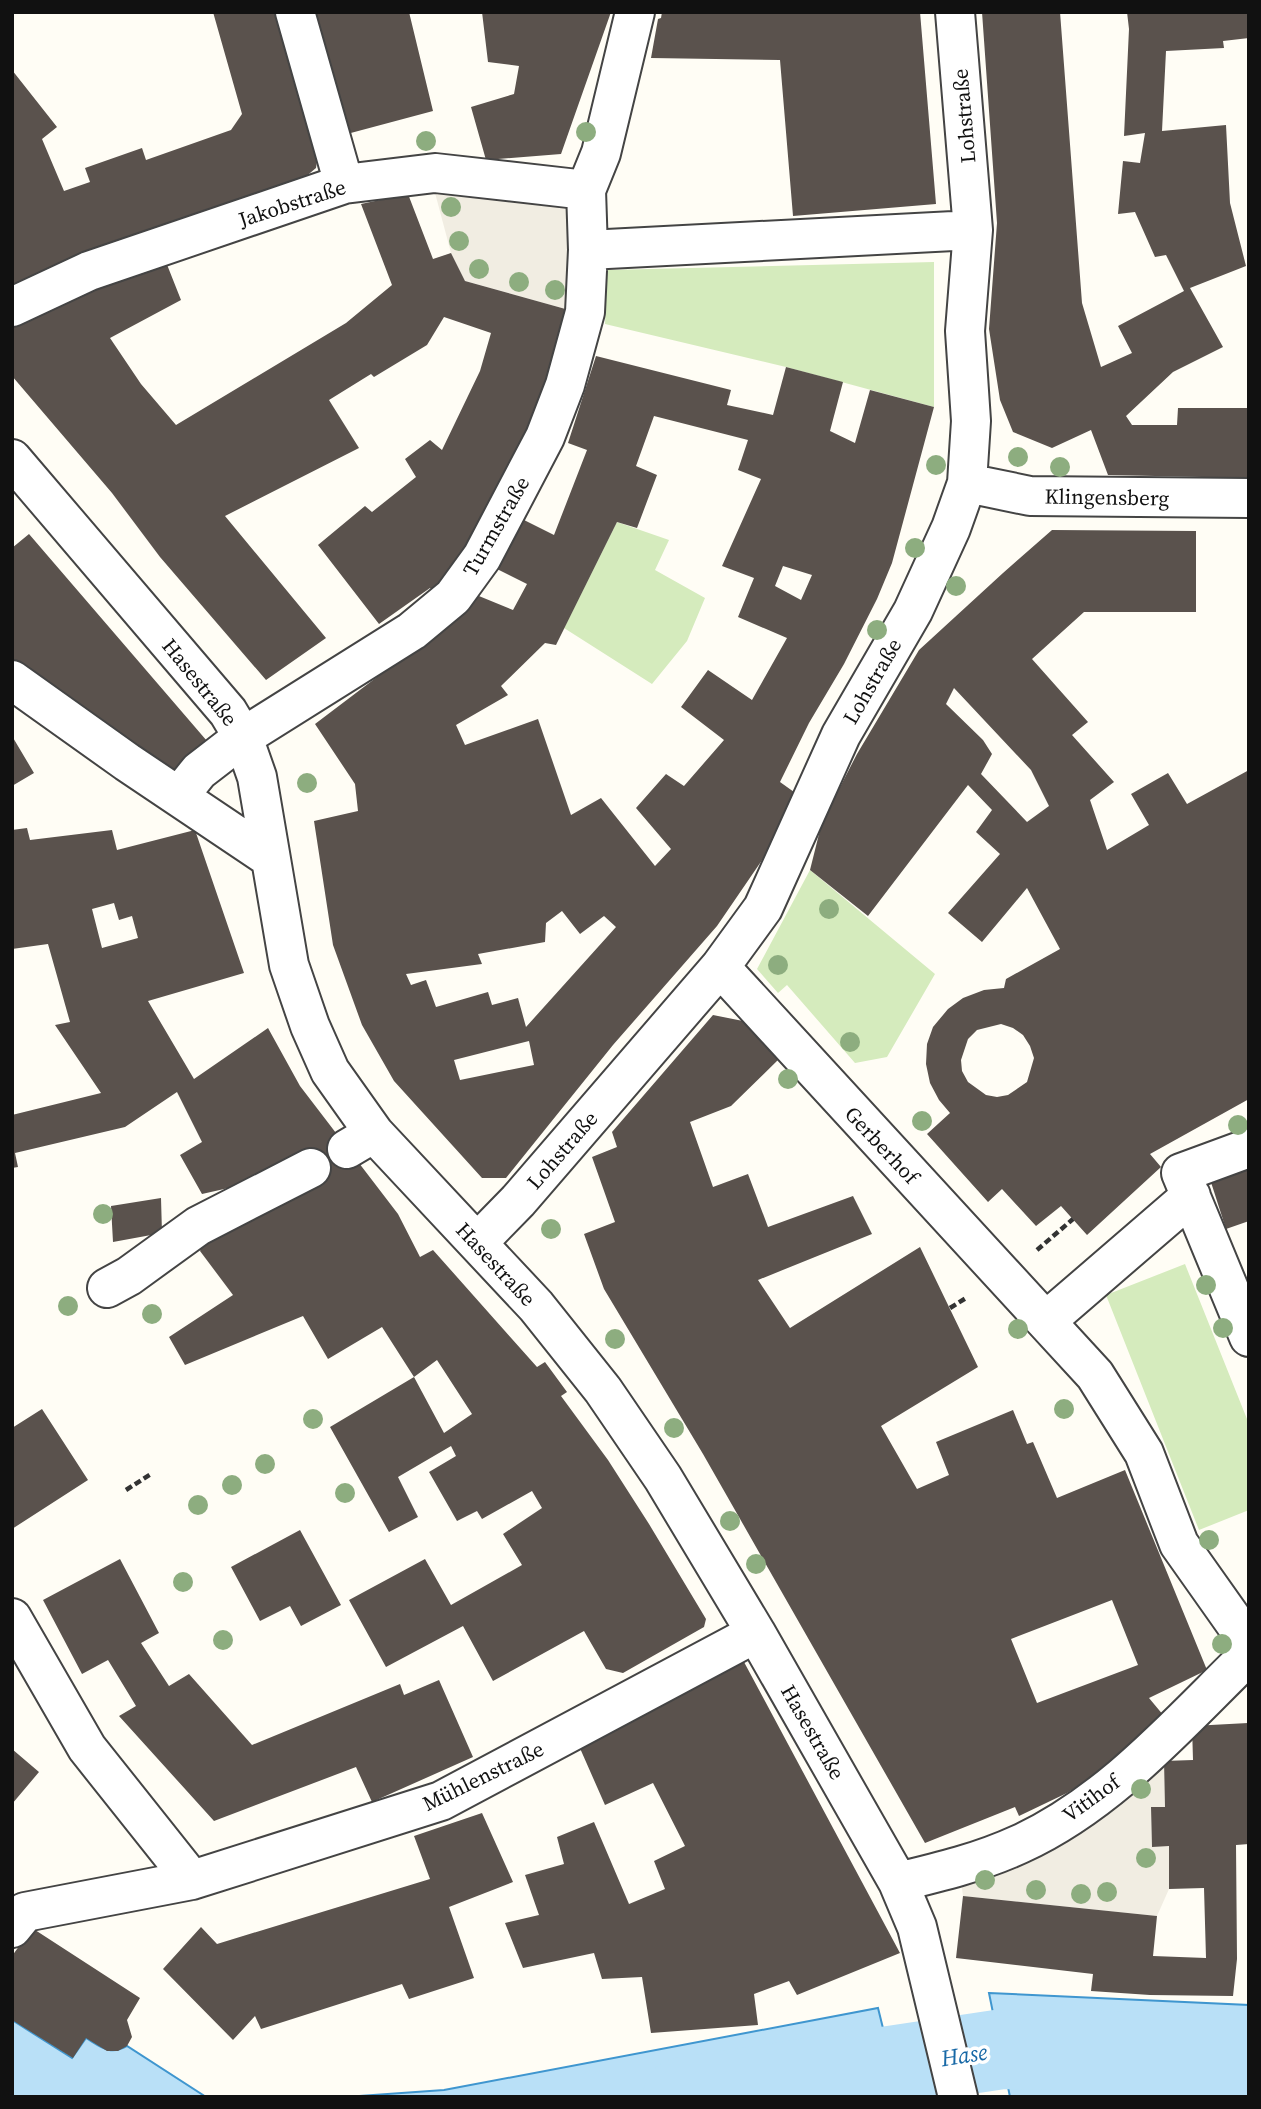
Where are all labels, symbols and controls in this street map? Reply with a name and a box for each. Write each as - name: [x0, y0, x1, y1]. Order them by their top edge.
- street label: Lohstraße: [945, 67, 983, 165]
- street label: Jakobstraße: [234, 172, 349, 234]
- street label: Turmstraße: [456, 471, 536, 581]
- street label: Klingensberg: [1044, 481, 1170, 513]
- street label: Hasestraße: [156, 632, 244, 732]
- street label: Lohstraße: [836, 633, 908, 729]
- street label: Gerberhof: [838, 1100, 927, 1191]
- street label: Lohstraße: [520, 1105, 604, 1195]
- street label: Hasestraße: [450, 1216, 542, 1312]
- street label: Hasestraße: [774, 1679, 852, 1785]
- street label: Mühlenstraße: [418, 1734, 548, 1818]
- street label: Vitihof: [1056, 1766, 1127, 1829]
- water label: Hase: [937, 2035, 990, 2075]

